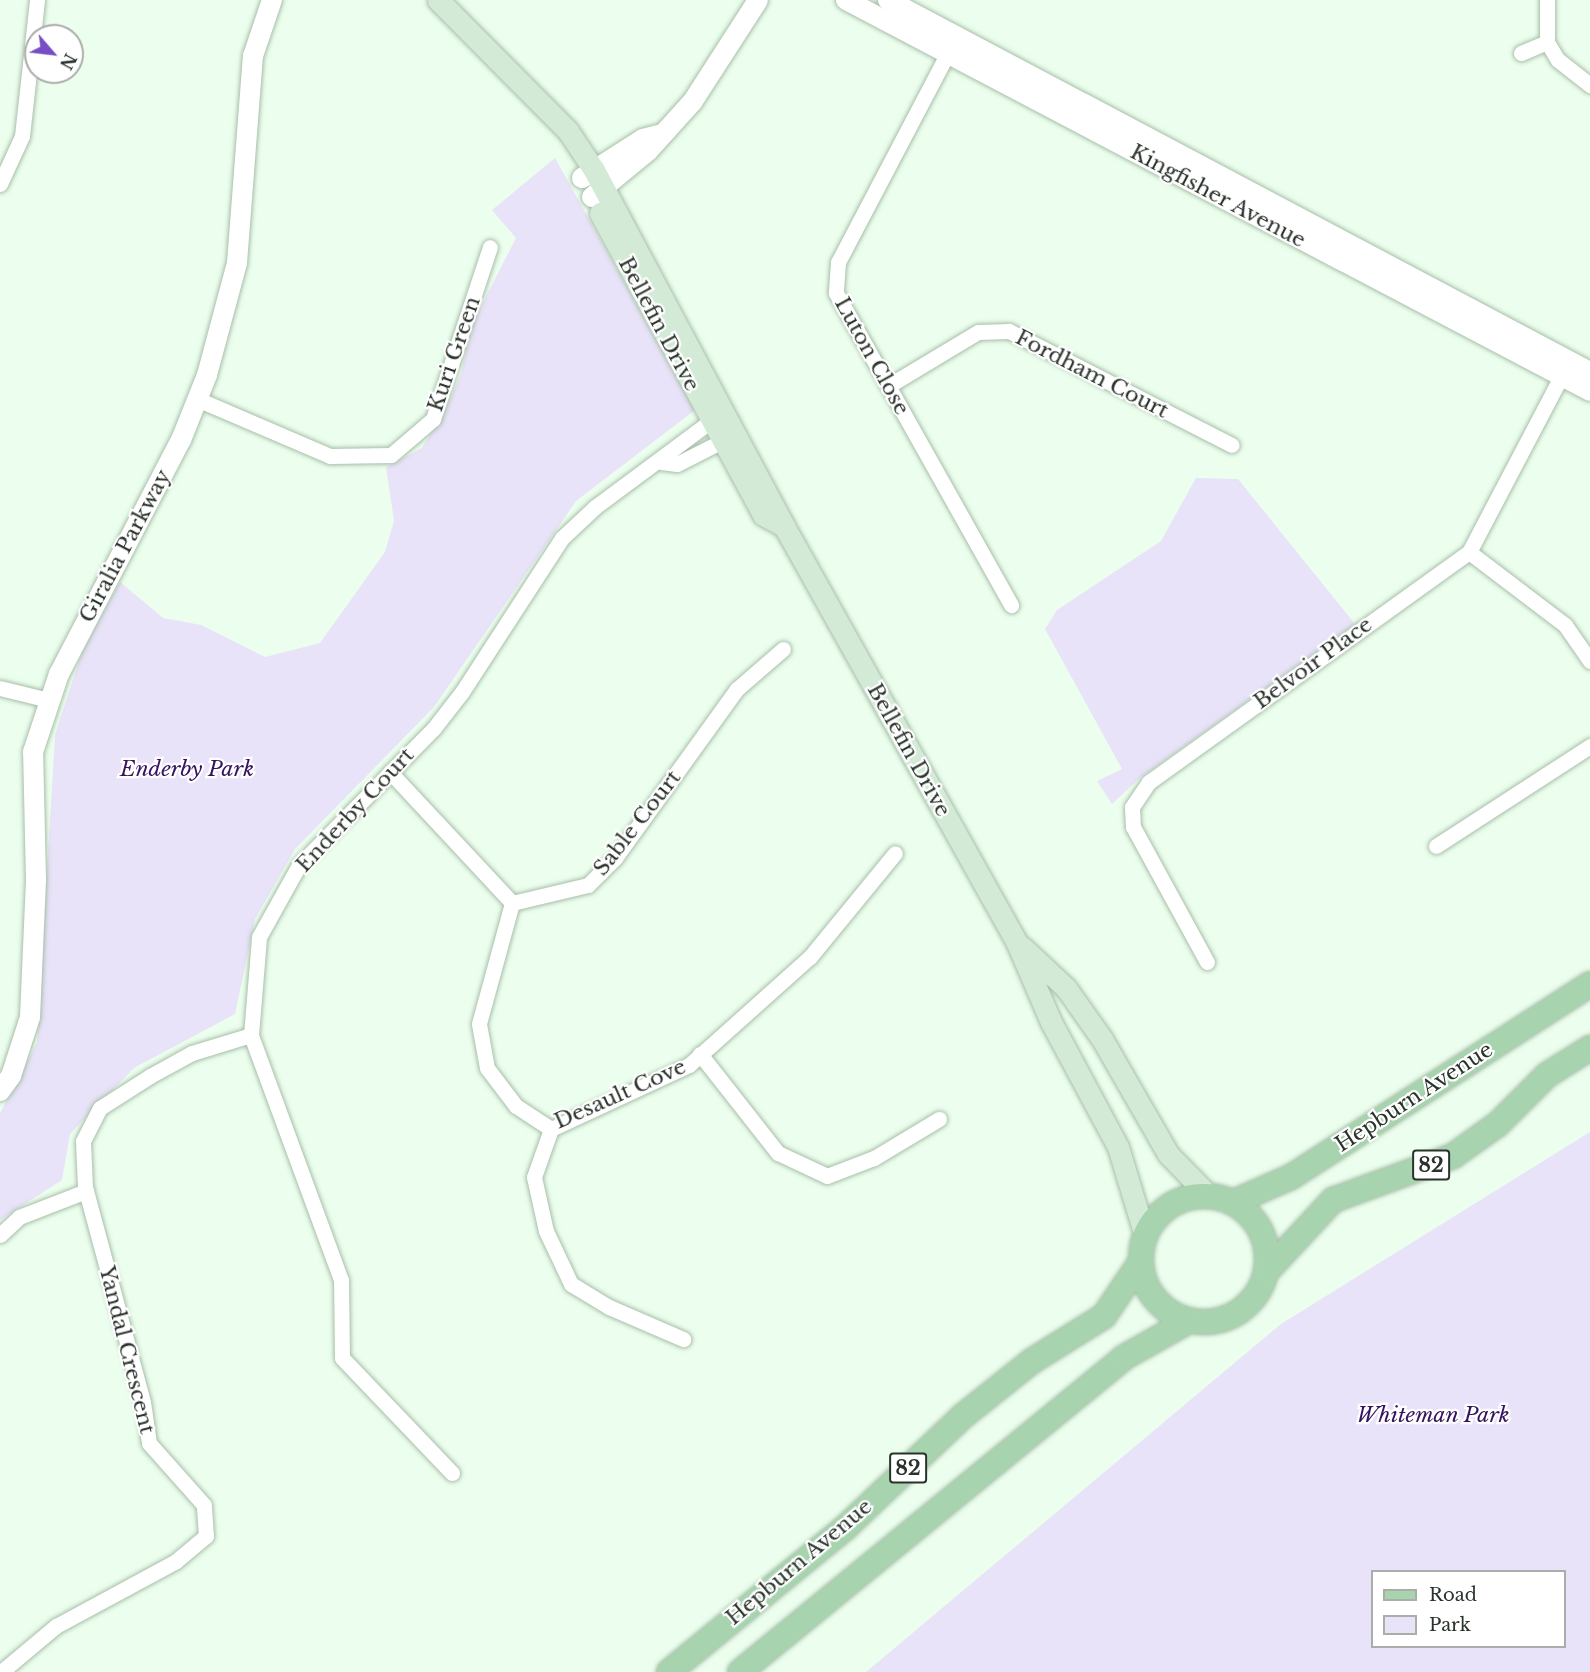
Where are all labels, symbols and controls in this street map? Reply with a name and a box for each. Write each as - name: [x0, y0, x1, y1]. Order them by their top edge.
- north arrow: [24, 24, 84, 84]
- text: N: [56, 50, 80, 73]
- street label: Kingfisher Avenue: [1125, 139, 1311, 253]
- street label: Bellefin Drive: [613, 253, 705, 395]
- street label: Kuri Green: [423, 293, 485, 415]
- street label: Luton Close: [829, 293, 915, 419]
- street label: Fordham Court: [1011, 325, 1173, 423]
- street label: Giralia Parkway: [74, 465, 176, 627]
- street label: Belvoir Place: [1249, 612, 1377, 714]
- street label: Bellefin Drive: [862, 679, 956, 821]
- street label: Enderby Court: [291, 742, 419, 878]
- park label: Enderby Park: [120, 756, 254, 782]
- street label: Sable Court: [588, 765, 686, 881]
- street label: Hepburn Avenue: [1330, 1036, 1498, 1158]
- street label: Desault Cove: [550, 1054, 690, 1134]
- road number: 82: [1412, 1148, 1450, 1182]
- street label: Yandal Crescent: [94, 1264, 160, 1436]
- park label: Whiteman Park: [1356, 1402, 1510, 1428]
- road number: 82: [888, 1451, 928, 1485]
- street label: Hepburn Avenue: [721, 1493, 877, 1631]
- legend: [1371, 1570, 1566, 1648]
- text: Road: [1429, 1584, 1477, 1606]
- text: Park: [1429, 1614, 1471, 1636]

